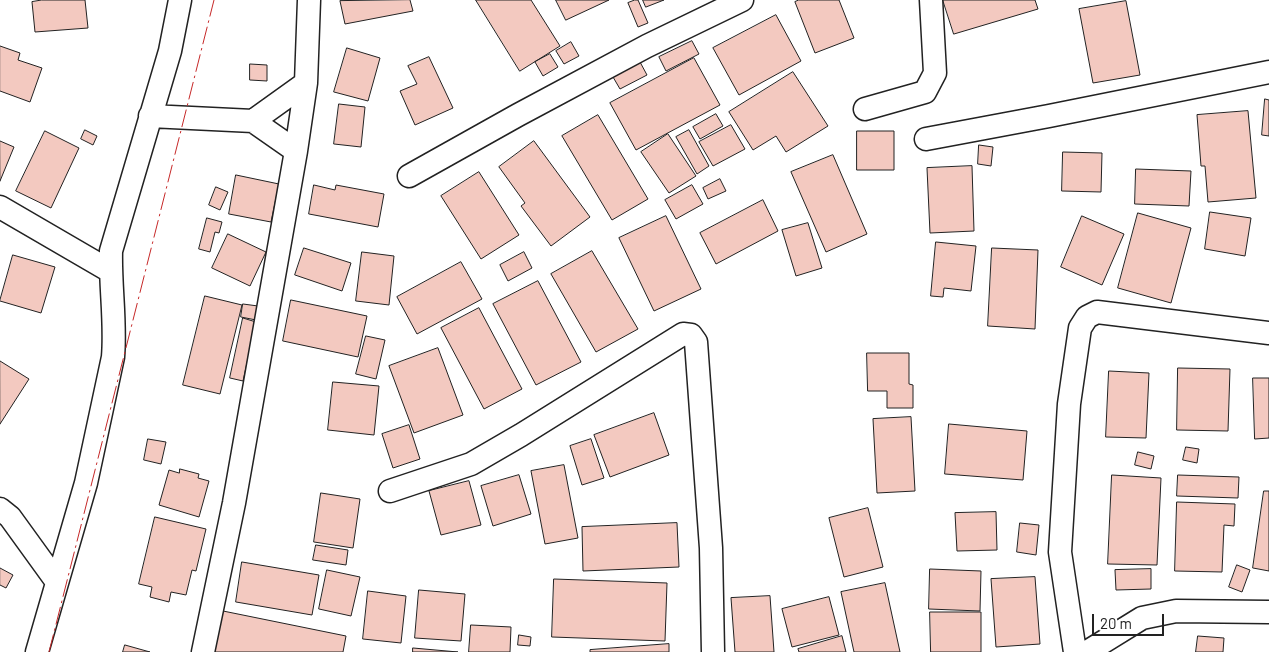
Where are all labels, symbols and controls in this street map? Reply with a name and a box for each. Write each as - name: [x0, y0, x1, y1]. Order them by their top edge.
- scale bar: [1094, 604, 1166, 636]
- text: 20 m: [1100, 614, 1132, 632]

